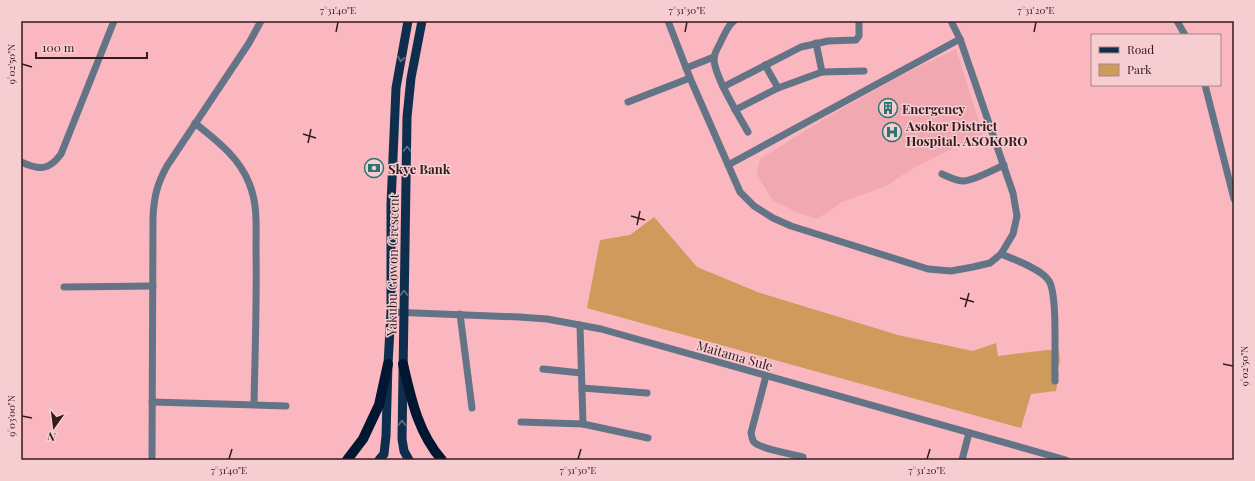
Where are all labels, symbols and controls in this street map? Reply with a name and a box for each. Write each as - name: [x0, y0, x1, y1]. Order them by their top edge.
- text: 7°31'40"E: [320, 3, 356, 17]
- text: 7°31'30"E: [669, 3, 705, 17]
- text: 7°31'20"E: [1018, 3, 1054, 17]
- scale bar: [36, 34, 147, 60]
- legend: [1091, 34, 1221, 86]
- text: 100 m: [42, 39, 75, 55]
- text: Road: [1127, 41, 1154, 57]
- text: 9°02'50"N: [4, 44, 18, 84]
- one-way arrow: [397, 56, 406, 62]
- text: Park: [1127, 61, 1152, 77]
- building icon: Energency: [877, 97, 899, 119]
- place label: Energency: [902, 100, 966, 117]
- place label: Asokor District Hospital, ASOKORO: [905, 117, 1028, 149]
- hospital icon: Asokor District Hospital, ASOKORO: [881, 121, 903, 143]
- one-way arrow: [403, 146, 411, 152]
- bank icon: Skye Bank: [363, 157, 385, 179]
- place label: Skye Bank: [388, 160, 451, 177]
- street label: Yakubu Gowon Crescent: [382, 193, 402, 337]
- one-way arrow: [400, 290, 408, 296]
- street label: Maitama Sule: [695, 336, 775, 374]
- text: 9°02'50"N: [1237, 346, 1251, 386]
- text: 9°03'00"N: [4, 395, 18, 437]
- north arrow: [34, 407, 74, 447]
- one-way arrow: [398, 420, 406, 426]
- text: N: [46, 429, 57, 445]
- text: 7°31'40"E: [211, 463, 247, 477]
- text: 7°31'30"E: [560, 463, 596, 477]
- text: 7°31'20"E: [909, 463, 945, 477]

